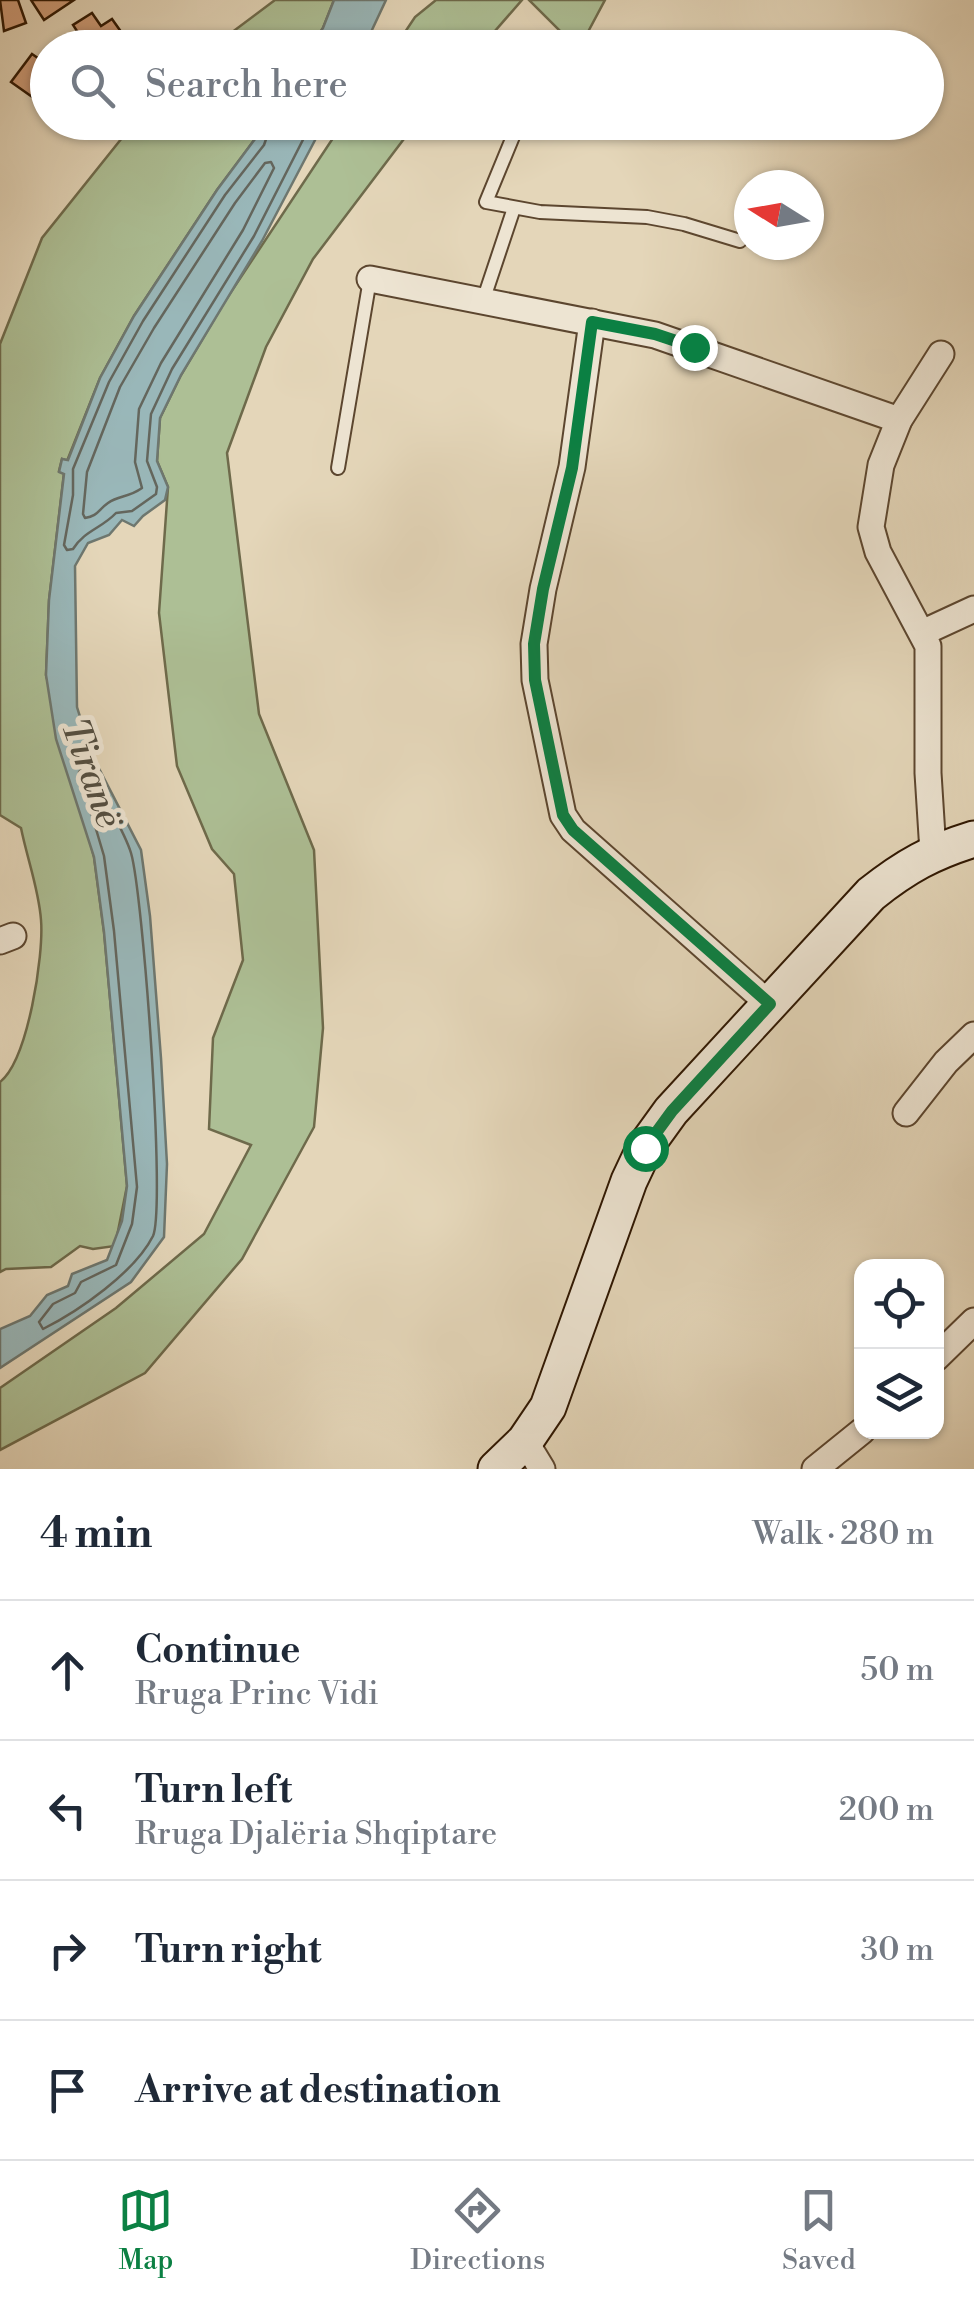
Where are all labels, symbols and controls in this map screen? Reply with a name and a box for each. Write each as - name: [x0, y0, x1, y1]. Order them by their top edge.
- search box: [30, 30, 944, 140]
- icon: search: [65, 58, 120, 113]
- text: Search here: [145, 62, 348, 109]
- north arrow: [734, 170, 824, 260]
- route end: [672, 325, 718, 371]
- water label: Tiranë: [50, 712, 133, 836]
- route start: [623, 1126, 669, 1172]
- map controls: [854, 1259, 944, 1439]
- button: locate: [854, 1259, 944, 1349]
- button: layers: [854, 1349, 944, 1439]
- text: 4 min: [40, 1508, 152, 1561]
- text: Walk · 280 m: [752, 1514, 934, 1554]
- text: Continue: [135, 1627, 300, 1674]
- icon: ahead: [40, 1643, 95, 1698]
- text: 50 m: [861, 1650, 934, 1690]
- text: Rruga Princ Vidi: [135, 1674, 379, 1714]
- text: Turn left: [135, 1767, 292, 1814]
- icon: left: [40, 1783, 95, 1838]
- text: 200 m: [839, 1790, 934, 1830]
- text: Rruga Djalëria Shqiptare: [135, 1814, 497, 1854]
- icon: right: [40, 1923, 95, 1978]
- text: Turn right: [135, 1927, 321, 1974]
- text: 30 m: [860, 1930, 934, 1970]
- icon: arrive: [40, 2063, 95, 2118]
- text: Arrive at destination: [135, 2067, 501, 2114]
- tab: Map: [118, 2183, 173, 2278]
- tab: Directions: [410, 2183, 545, 2278]
- tab: Saved: [782, 2183, 856, 2278]

